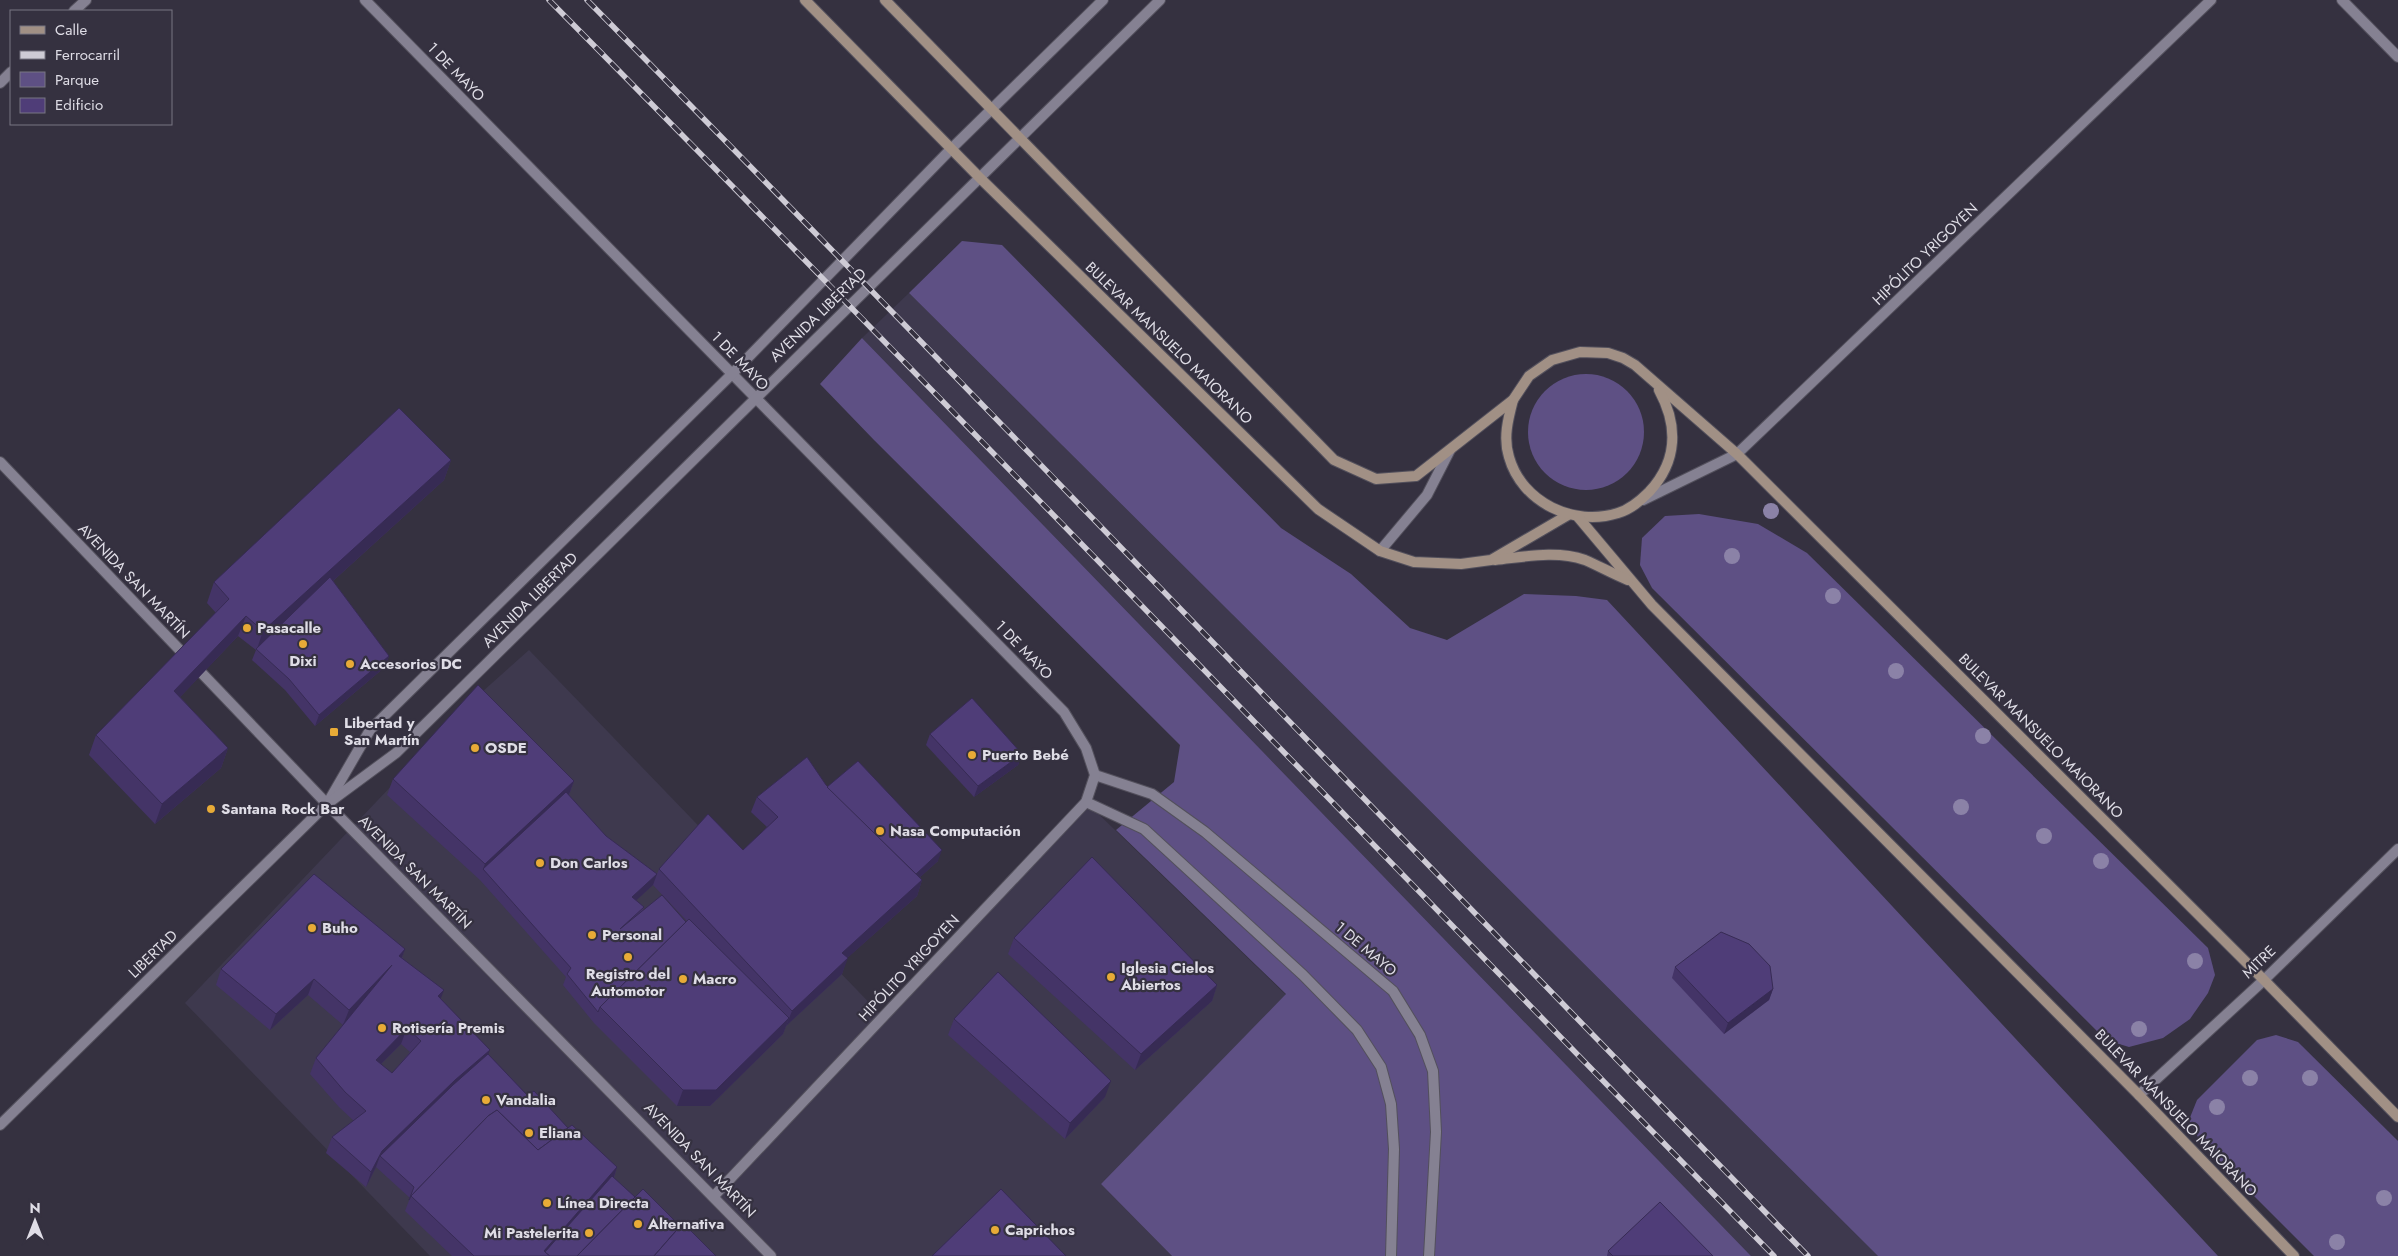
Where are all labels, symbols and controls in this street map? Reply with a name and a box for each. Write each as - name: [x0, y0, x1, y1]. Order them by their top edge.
- legend: [10, 10, 172, 125]
- text: Calle: [55, 19, 87, 41]
- street label: 1 DE MAYO: [422, 37, 490, 107]
- text: Ferrocarril: [55, 44, 120, 66]
- text: Parque: [55, 69, 99, 91]
- text: Edificio: [55, 94, 103, 116]
- street label: HIPÓLITO YRIGOYEN: [1867, 198, 1983, 310]
- street label: BULEVAR MANSUELO MAIORANO: [1080, 257, 1258, 429]
- street label: AVENIDA LIBERTAD: [765, 263, 871, 367]
- street label: 1 DE MAYO: [706, 326, 774, 396]
- street label: AVENIDA SAN MARTÍN: [73, 518, 195, 644]
- street label: AVENIDA LIBERTAD: [477, 547, 583, 653]
- street label: 1 DE MAYO: [990, 615, 1058, 685]
- place label: Pasacalle: [257, 617, 322, 639]
- marker: Pasacalle: [241, 622, 253, 634]
- marker: Dixi: [297, 638, 309, 650]
- street label: BULEVAR MANSUELO MAIORANO: [1953, 648, 2129, 824]
- place label: Dixi: [289, 650, 317, 672]
- place label: Accesorios DC: [359, 653, 462, 675]
- marker: Accesorios DC: [344, 658, 356, 670]
- place label: Libertad y San Martín: [344, 712, 420, 751]
- marker: Libertad y San Martín: [328, 726, 340, 738]
- place label: OSDE: [485, 737, 527, 759]
- marker: OSDE: [469, 742, 481, 754]
- place label: Puerto Bebé: [982, 744, 1069, 766]
- marker: Puerto Bebé: [966, 749, 978, 761]
- place label: Santana Rock Bar: [221, 798, 345, 820]
- marker: Santana Rock Bar: [205, 803, 217, 815]
- street label: AVENIDA SAN MARTÍN: [353, 810, 477, 934]
- place label: Nasa Computación: [890, 820, 1021, 842]
- marker: Nasa Computación: [874, 825, 886, 837]
- place label: Don Carlos: [550, 852, 628, 874]
- marker: Don Carlos: [534, 857, 546, 869]
- street label: HIPÓLITO YRIGOYEN: [853, 910, 965, 1026]
- place label: Buho: [322, 917, 358, 939]
- street label: 1 DE MAYO: [1330, 917, 1402, 982]
- marker: Buho: [306, 922, 318, 934]
- place label: Personal: [602, 924, 662, 946]
- street label: LIBERTAD: [123, 925, 183, 983]
- marker: Personal: [586, 929, 598, 941]
- street label: MITRE: [2237, 940, 2281, 984]
- marker: Registro del Automotor: [622, 951, 634, 963]
- place label: Iglesia Cielos Abiertos: [1120, 957, 1214, 996]
- place label: Registro del Automotor: [586, 963, 670, 1002]
- place label: Macro: [693, 968, 737, 990]
- marker: Iglesia Cielos Abiertos: [1105, 971, 1117, 983]
- marker: Macro: [677, 973, 689, 985]
- place label: Rotisería Premis: [392, 1017, 505, 1039]
- marker: Rotisería Premis: [376, 1022, 388, 1034]
- street label: BULEVAR MANSUELO MAIORANO: [2090, 1024, 2262, 1202]
- place label: Vandalia: [495, 1089, 556, 1111]
- marker: Vandalia: [480, 1094, 492, 1106]
- street label: AVENIDA SAN MARTÍN: [639, 1097, 761, 1223]
- place label: Eliana: [539, 1122, 581, 1144]
- marker: Eliana: [523, 1127, 535, 1139]
- place label: Línea Directa: [557, 1192, 649, 1214]
- north arrow: [10, 1196, 60, 1246]
- marker: Línea Directa: [541, 1197, 553, 1209]
- text: N: [29, 1198, 41, 1218]
- place label: Alternativa: [647, 1213, 724, 1235]
- marker: Alternativa: [632, 1218, 644, 1230]
- place label: Caprichos: [1005, 1219, 1075, 1241]
- place label: Mi Pastelerita: [484, 1222, 579, 1244]
- marker: Caprichos: [989, 1224, 1001, 1236]
- marker: Mi Pastelerita: [583, 1227, 595, 1239]

